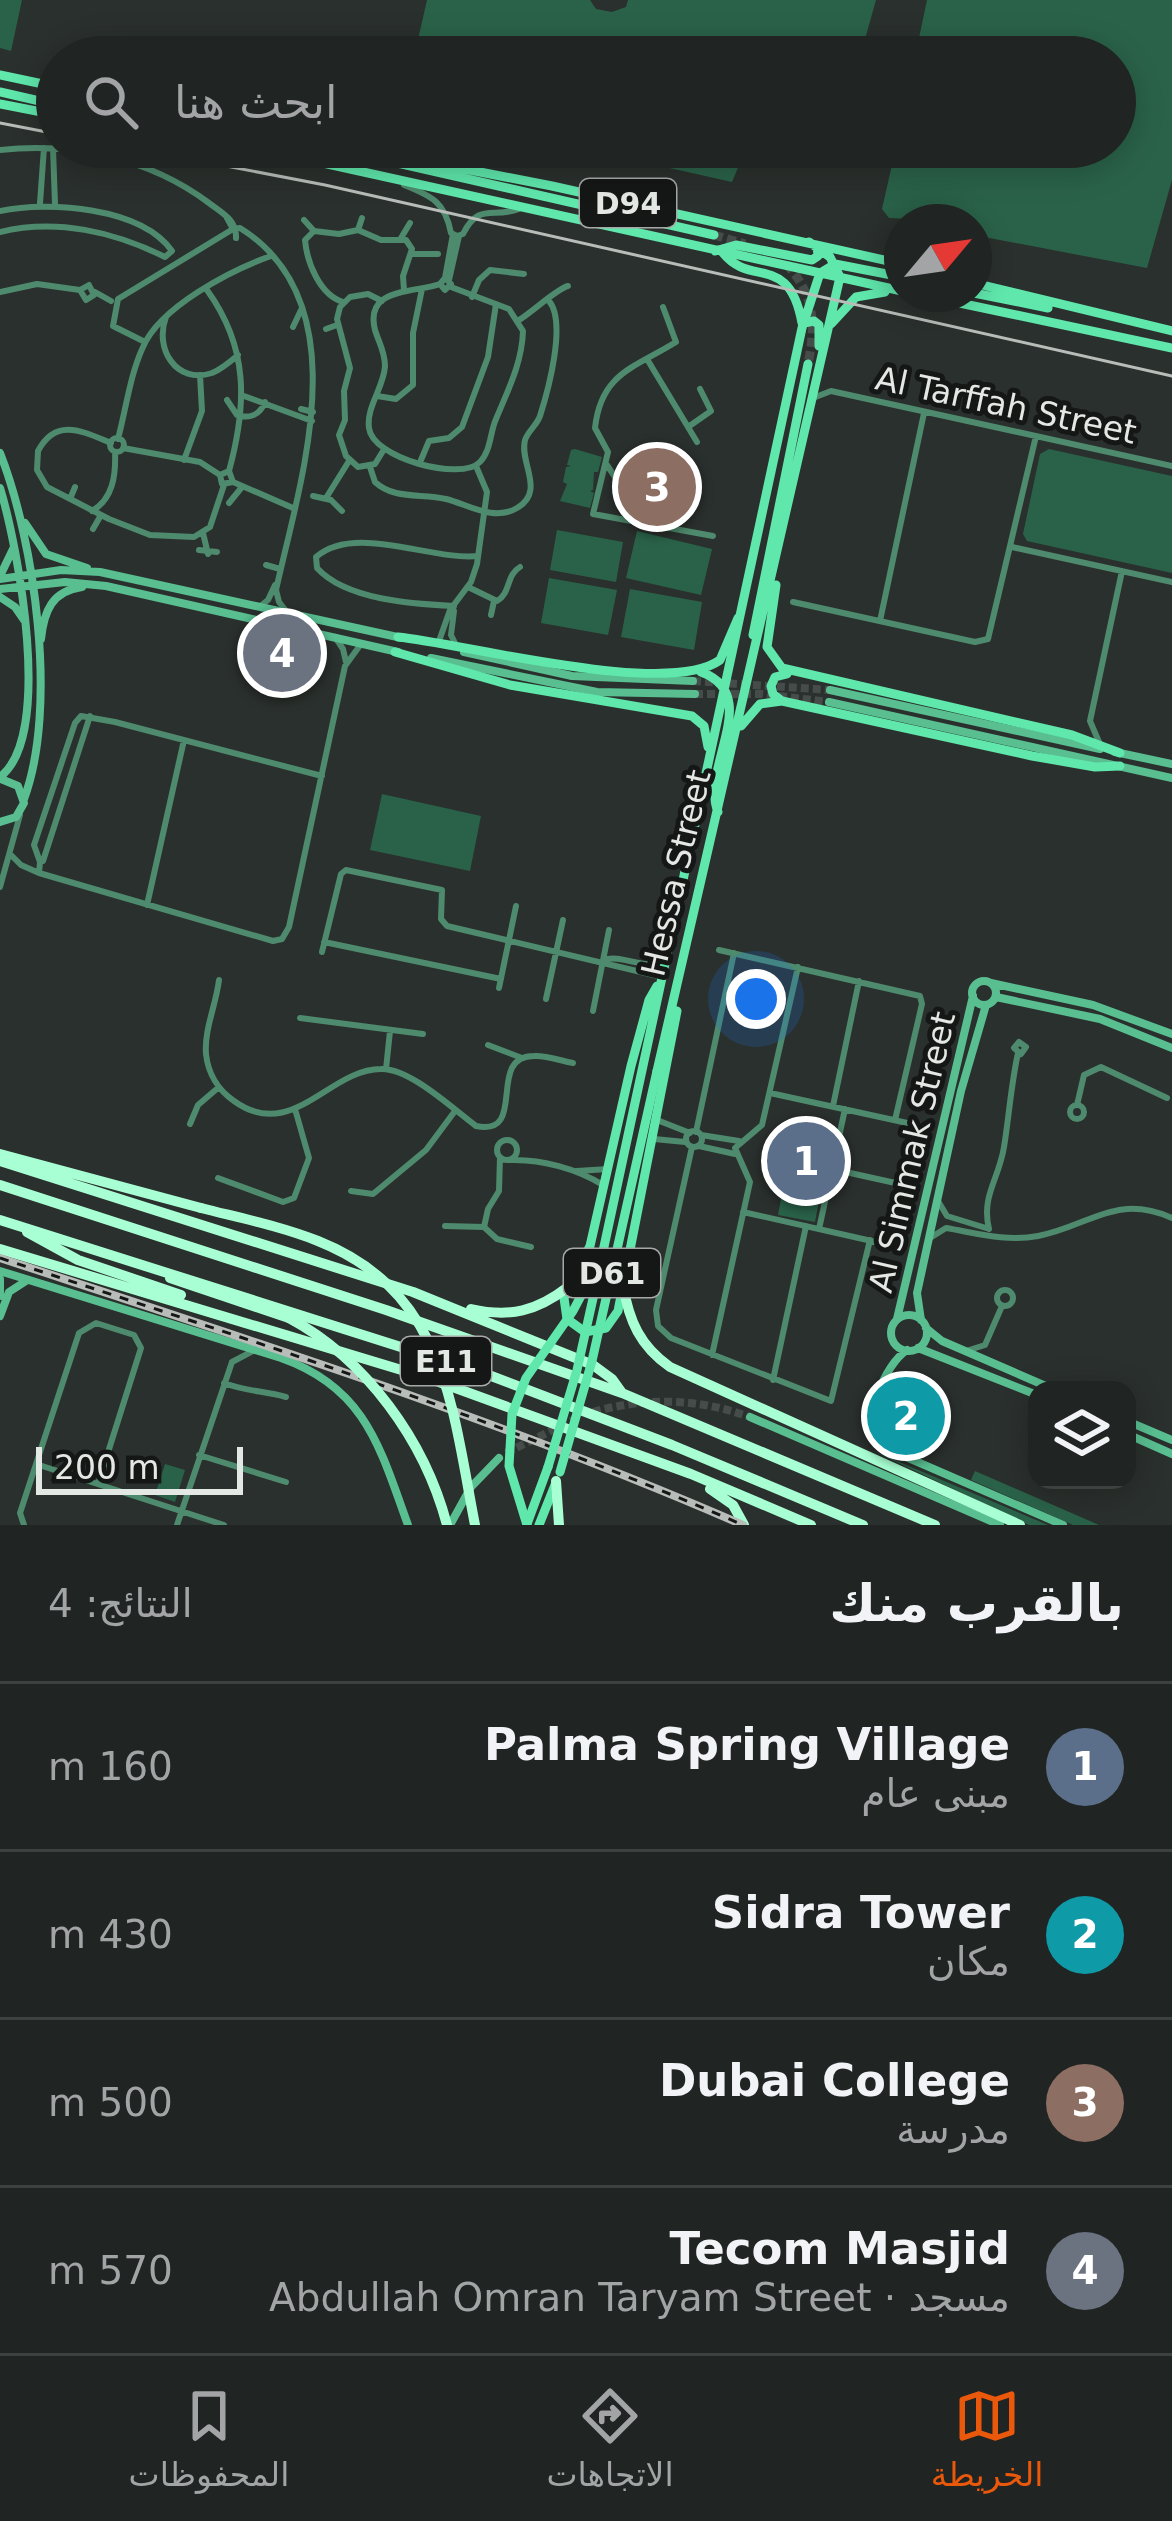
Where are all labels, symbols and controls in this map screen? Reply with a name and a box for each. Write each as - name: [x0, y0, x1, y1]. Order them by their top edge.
- search box: [36, 36, 1136, 168]
- icon: search: [78, 69, 144, 135]
- text: ابحث هنا: [174, 76, 338, 129]
- road number: D94: [580, 179, 676, 227]
- north arrow: [884, 204, 992, 312]
- street label: Al Tarffah Street: [872, 358, 1140, 452]
- pin: 3: [618, 442, 696, 532]
- pin: 4: [243, 608, 321, 698]
- street label: Hessa Street: [633, 766, 719, 980]
- your location: [726, 969, 786, 1029]
- street label: Al Simmak Street: [861, 1008, 963, 1296]
- pin: 1: [767, 1116, 845, 1206]
- road number: D61: [564, 1249, 660, 1297]
- road number: E11: [401, 1337, 491, 1385]
- pin: 2: [867, 1371, 945, 1461]
- map controls: [1028, 1381, 1136, 1489]
- button: layers: [1028, 1381, 1136, 1489]
- scale bar: [36, 1441, 243, 1494]
- text: 200 m: [54, 1448, 160, 1487]
- text: بالقرب منك: [829, 1574, 1124, 1633]
- text: النتائج: 4: [48, 1581, 193, 1626]
- text: Palma Spring Village: [484, 1718, 1010, 1771]
- text: 160 m: [48, 1744, 173, 1789]
- text: 1: [1071, 1744, 1099, 1789]
- text: مبنى عام: [861, 1771, 1010, 1816]
- text: Sidra Tower: [712, 1886, 1010, 1939]
- text: 430 m: [48, 1912, 173, 1957]
- text: 2: [1071, 1912, 1099, 1957]
- text: مكان: [927, 1939, 1010, 1984]
- text: Dubai College: [659, 2054, 1010, 2107]
- text: 500 m: [48, 2080, 173, 2125]
- text: 3: [1071, 2080, 1099, 2125]
- text: مدرسة: [896, 2107, 1010, 2152]
- text: Tecom Masjid: [670, 2222, 1010, 2275]
- text: 570 m: [48, 2248, 173, 2293]
- text: 4: [1071, 2248, 1099, 2293]
- text: مسجد · Abdullah Omran Taryam Street: [269, 2275, 1010, 2320]
- tab: المحفوظات: [129, 2383, 289, 2494]
- tab: الاتجاهات: [547, 2383, 674, 2494]
- tab: الخريطة: [931, 2383, 1043, 2494]

